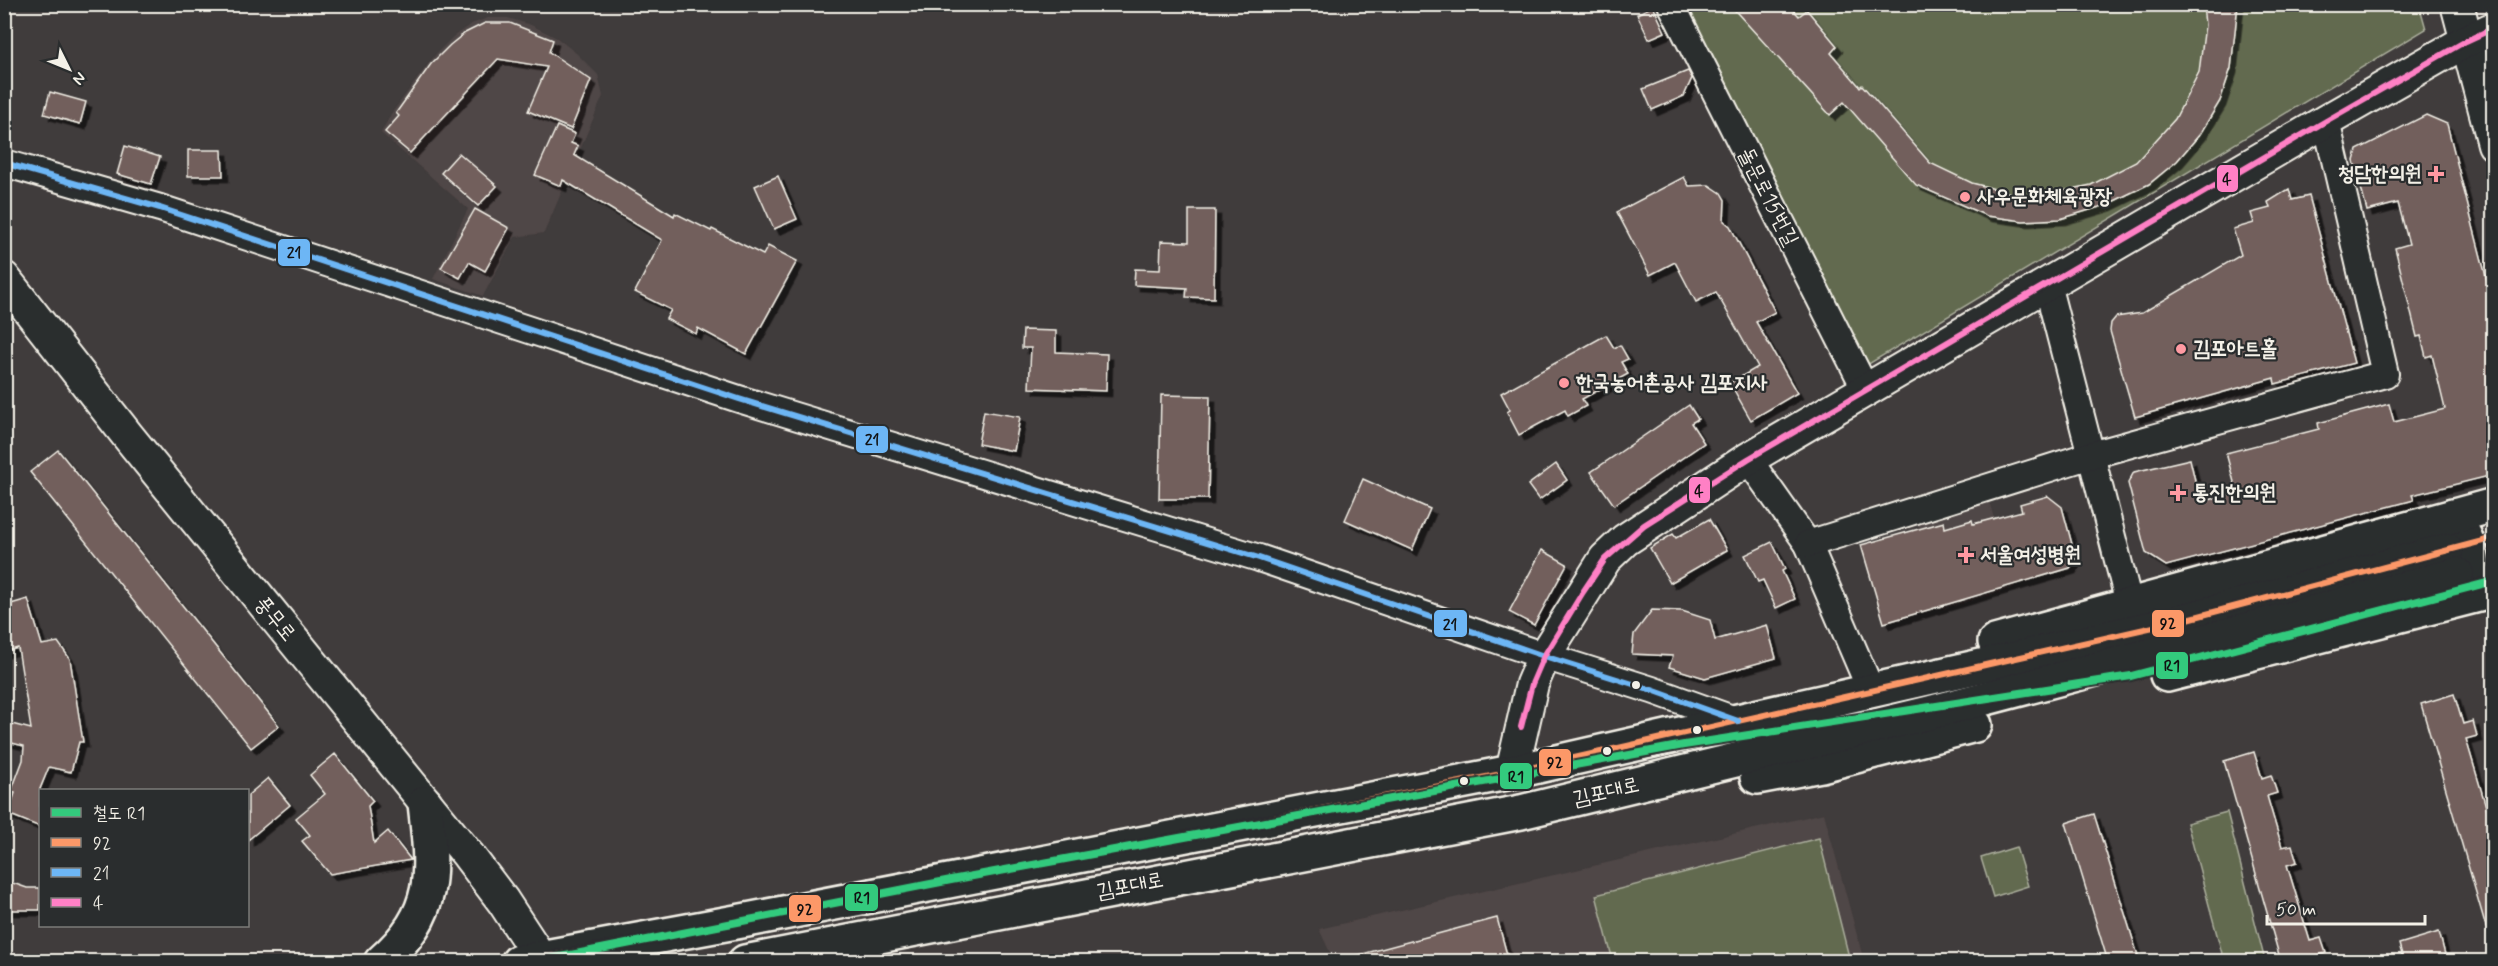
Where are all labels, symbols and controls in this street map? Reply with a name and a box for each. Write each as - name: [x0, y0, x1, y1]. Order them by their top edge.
- north arrow: [39, 39, 99, 99]
- text: N: [68, 67, 90, 89]
- street label: 돌문로15번길: [1731, 143, 1805, 251]
- place label: 청담한의원: [2338, 160, 2422, 188]
- line badge: 4: [2216, 164, 2239, 193]
- marker: 청담한의원: [2427, 165, 2445, 183]
- text: 4: [2222, 169, 2232, 190]
- place label: 사우문화체육광장: [1976, 183, 2112, 211]
- marker: 사우문화체육광장: [1958, 190, 1972, 204]
- line badge: 21: [277, 238, 311, 267]
- text: 21: [287, 243, 301, 264]
- place label: 김포아트홀: [2193, 335, 2278, 363]
- marker: 김포아트홀: [2174, 342, 2188, 356]
- place label: 한국농어촌공사 김포지사: [1575, 369, 1768, 397]
- marker: 한국농어촌공사 김포지사: [1557, 376, 1571, 390]
- line badge: 21: [855, 425, 889, 454]
- text: 21: [865, 430, 879, 451]
- line badge: 4: [1688, 476, 1711, 504]
- place label: 통진한의원: [2192, 479, 2277, 507]
- text: 4: [1694, 481, 1704, 502]
- marker: 통진한의원: [2169, 484, 2187, 502]
- place label: 서울여성병원: [1980, 541, 2081, 569]
- marker: 서울여성병원: [1957, 546, 1975, 564]
- street label: 풍무로: [248, 590, 302, 648]
- line badge: 21: [1433, 609, 1468, 638]
- line badge: 92: [2151, 609, 2185, 638]
- text: 92: [2160, 614, 2176, 635]
- text: 21: [1443, 615, 1457, 636]
- line badge: R1: [2155, 651, 2189, 680]
- text: R1: [2164, 656, 2180, 677]
- unlabelled marker: [1630, 679, 1642, 691]
- unlabelled marker: [1691, 724, 1703, 736]
- unlabelled marker: [1601, 745, 1613, 757]
- line badge: 92: [1538, 748, 1572, 777]
- text: 92: [1547, 753, 1563, 774]
- line badge: R1: [1499, 762, 1533, 790]
- text: R1: [1508, 767, 1524, 788]
- street label: 김포대로: [1570, 771, 1642, 813]
- unlabelled marker: [1458, 775, 1470, 787]
- legend: [39, 789, 249, 927]
- text: 철도 R1: [93, 802, 145, 826]
- text: 92: [93, 832, 111, 856]
- text: 21: [93, 862, 110, 886]
- street label: 김포대로: [1094, 866, 1166, 906]
- line badge: R1: [844, 883, 879, 912]
- text: R1: [854, 888, 870, 909]
- scale bar: [2267, 888, 2424, 926]
- text: 4: [93, 892, 103, 916]
- line badge: 92: [788, 894, 822, 923]
- text: 50 m: [2276, 898, 2316, 922]
- text: 92: [797, 900, 813, 921]

